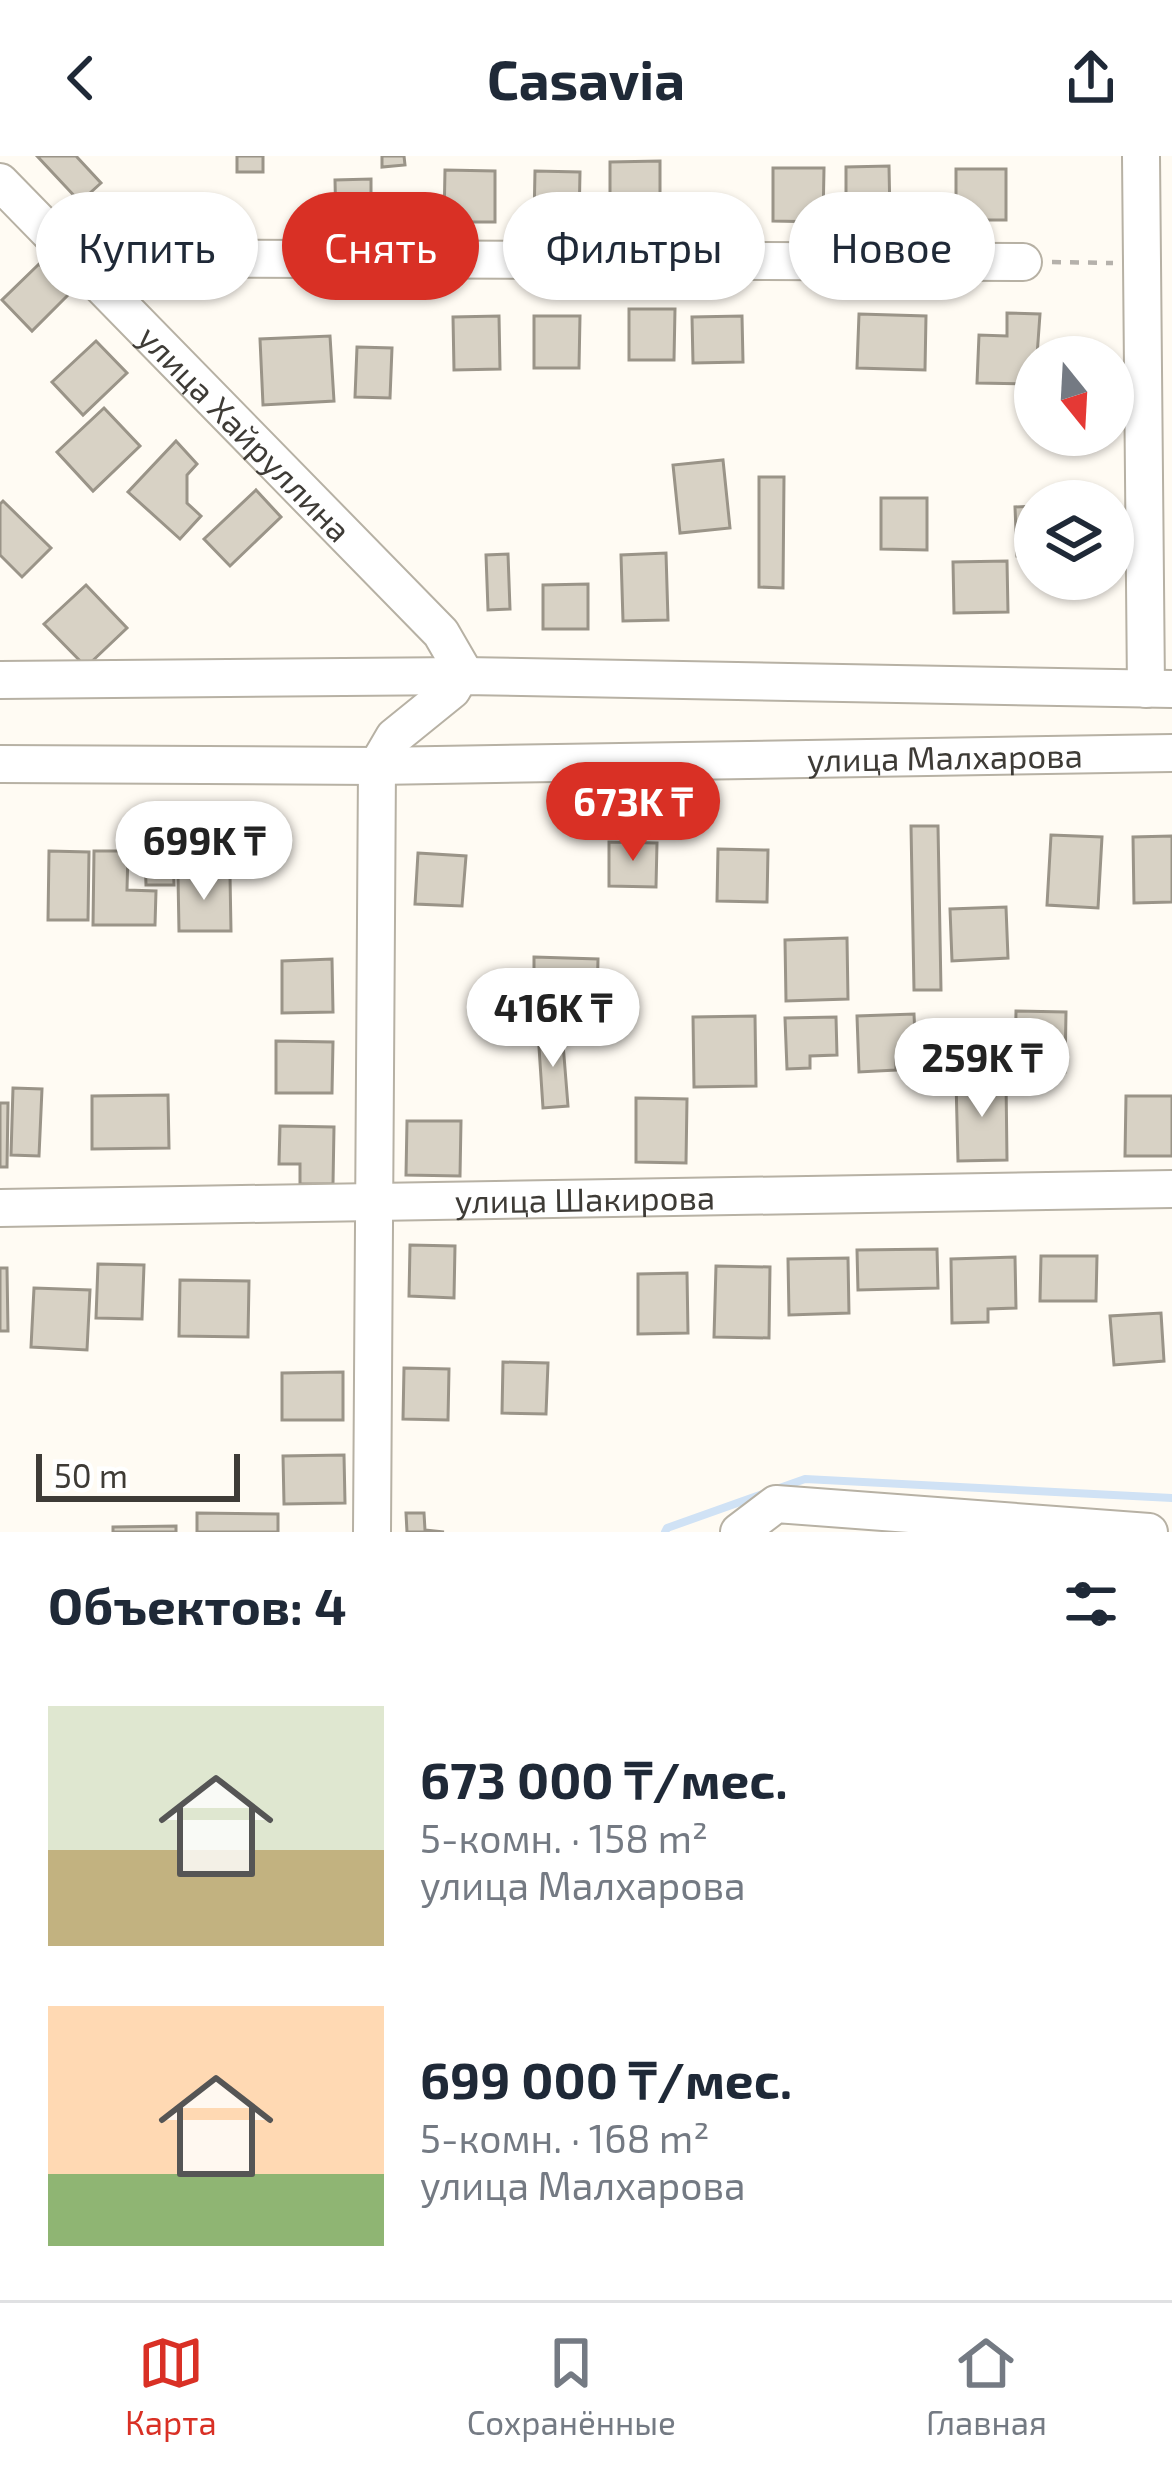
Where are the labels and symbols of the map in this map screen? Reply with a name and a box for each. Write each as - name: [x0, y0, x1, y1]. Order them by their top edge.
- street label: улица Хайруллина: [130, 316, 360, 549]
- north arrow: [1014, 336, 1134, 456]
- street label: улица Малхарова: [807, 734, 1083, 780]
- pin: 673K ₸: [535, 762, 731, 864]
- pin: 699K ₸: [106, 801, 302, 903]
- pin: 416K ₸: [455, 968, 651, 1070]
- pin: 259K ₸: [884, 1018, 1080, 1120]
- street label: улица Шакирова: [455, 1176, 715, 1222]
- scale bar: [36, 1448, 240, 1501]

